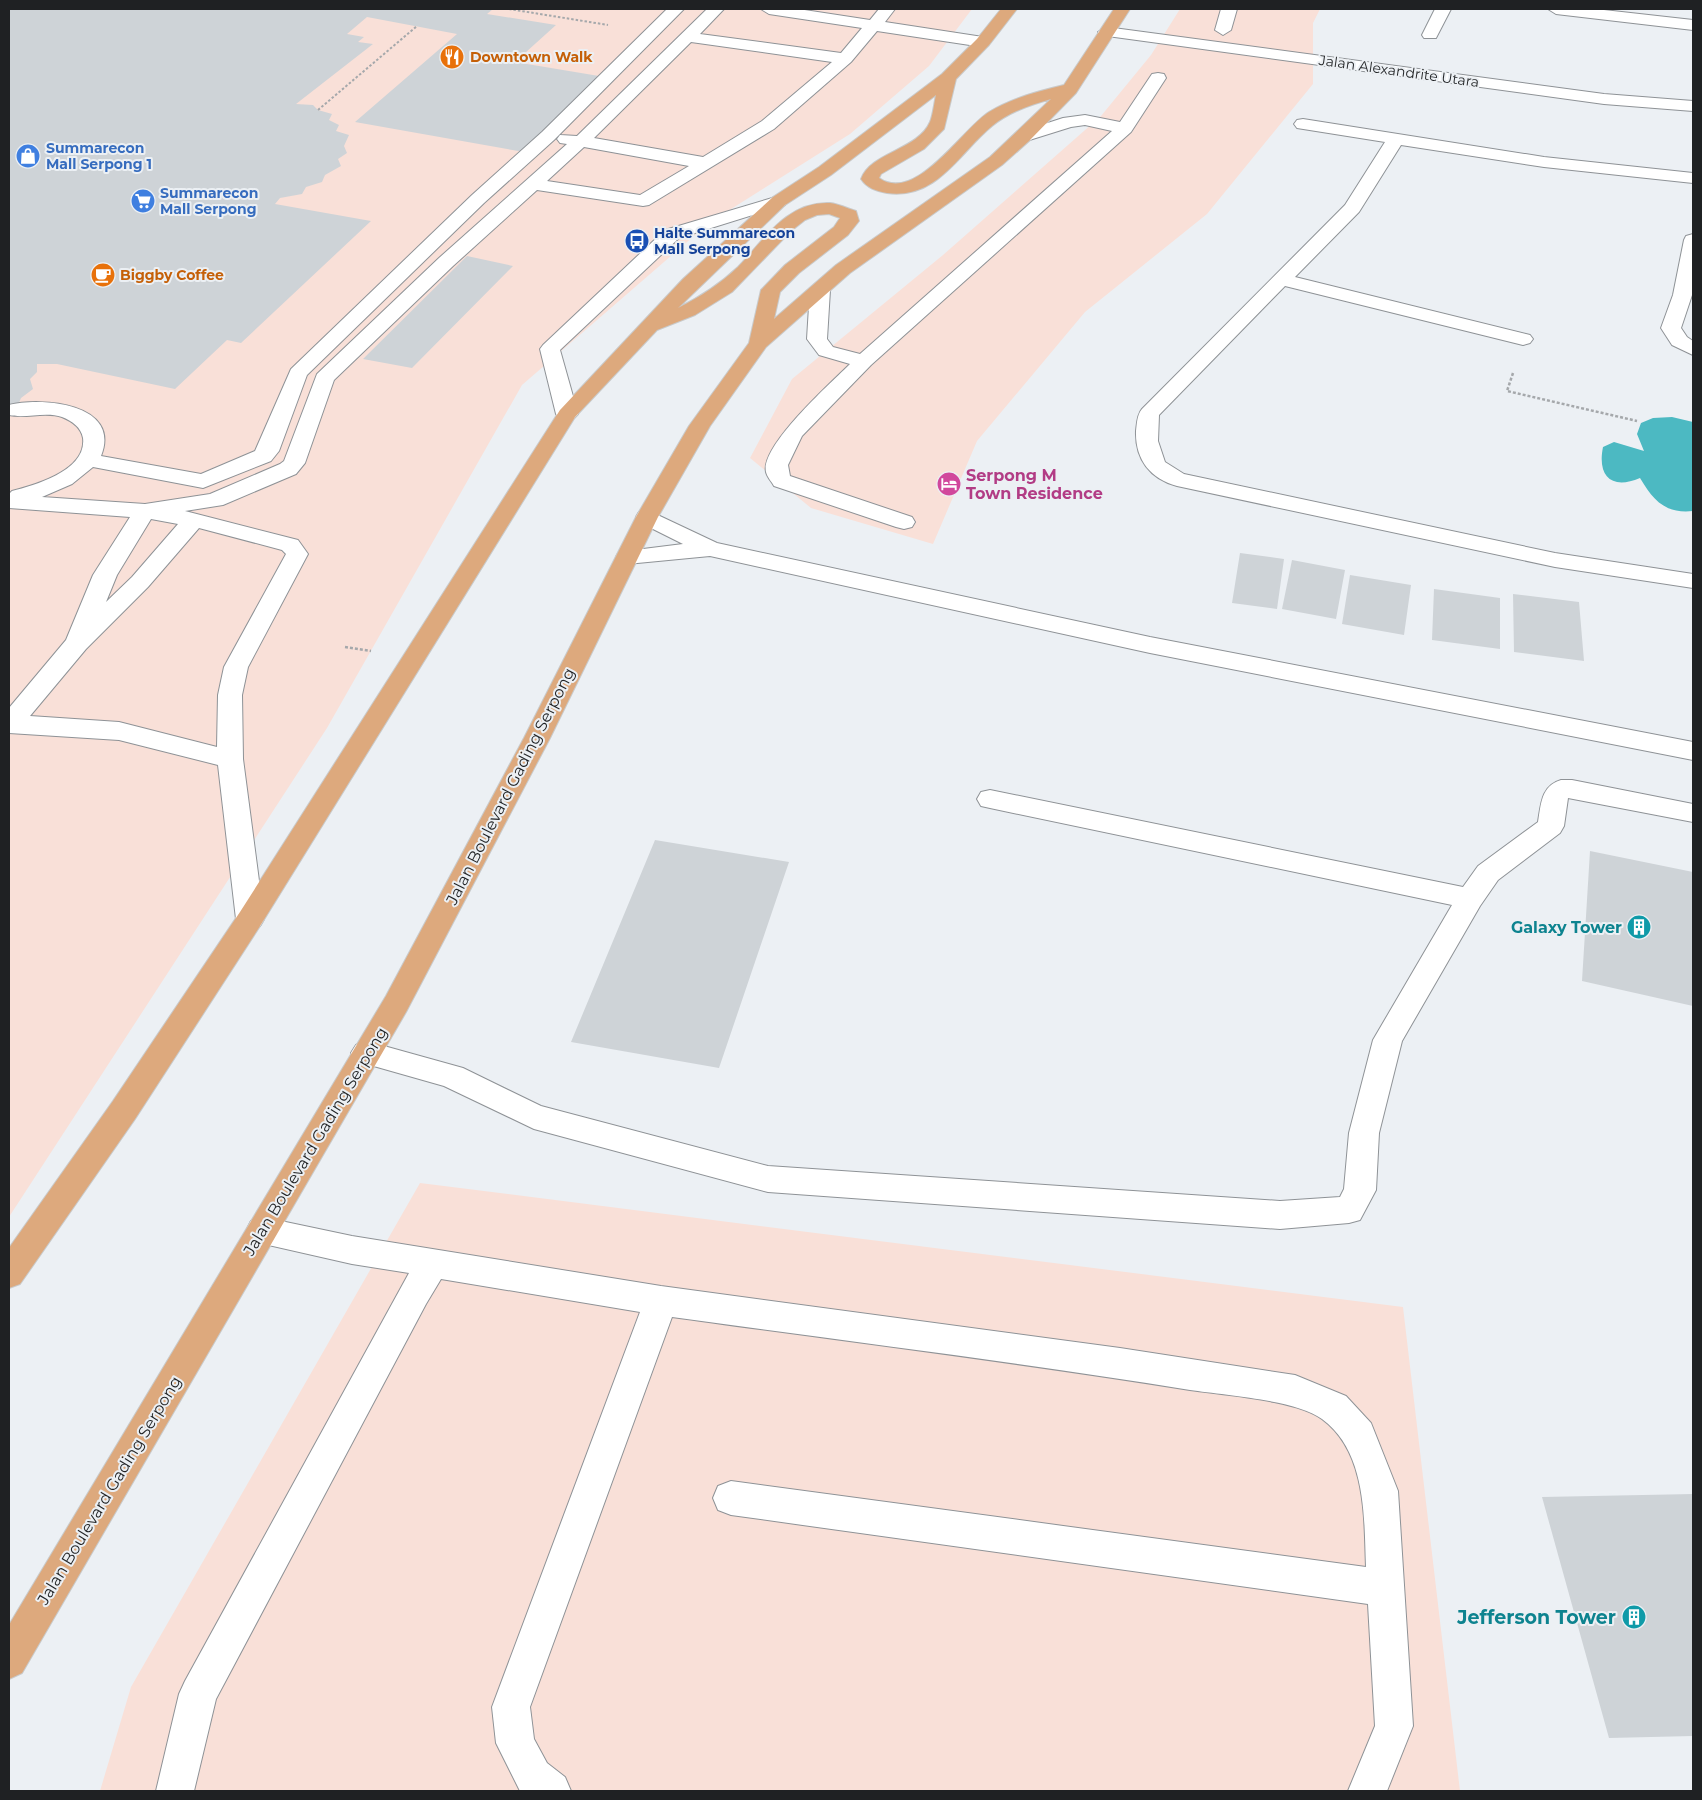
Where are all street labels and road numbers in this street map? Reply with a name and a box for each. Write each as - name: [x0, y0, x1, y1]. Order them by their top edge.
- street label: Jalan Alexandrite Utara: [1317, 51, 1480, 91]
- street label: Jalan Boulevard Gading Serpong: [442, 665, 579, 909]
- street label: Jalan Boulevard Gading Serpong: [239, 1024, 391, 1260]
- street label: Jalan Boulevard Gading Serpong: [33, 1373, 185, 1609]

